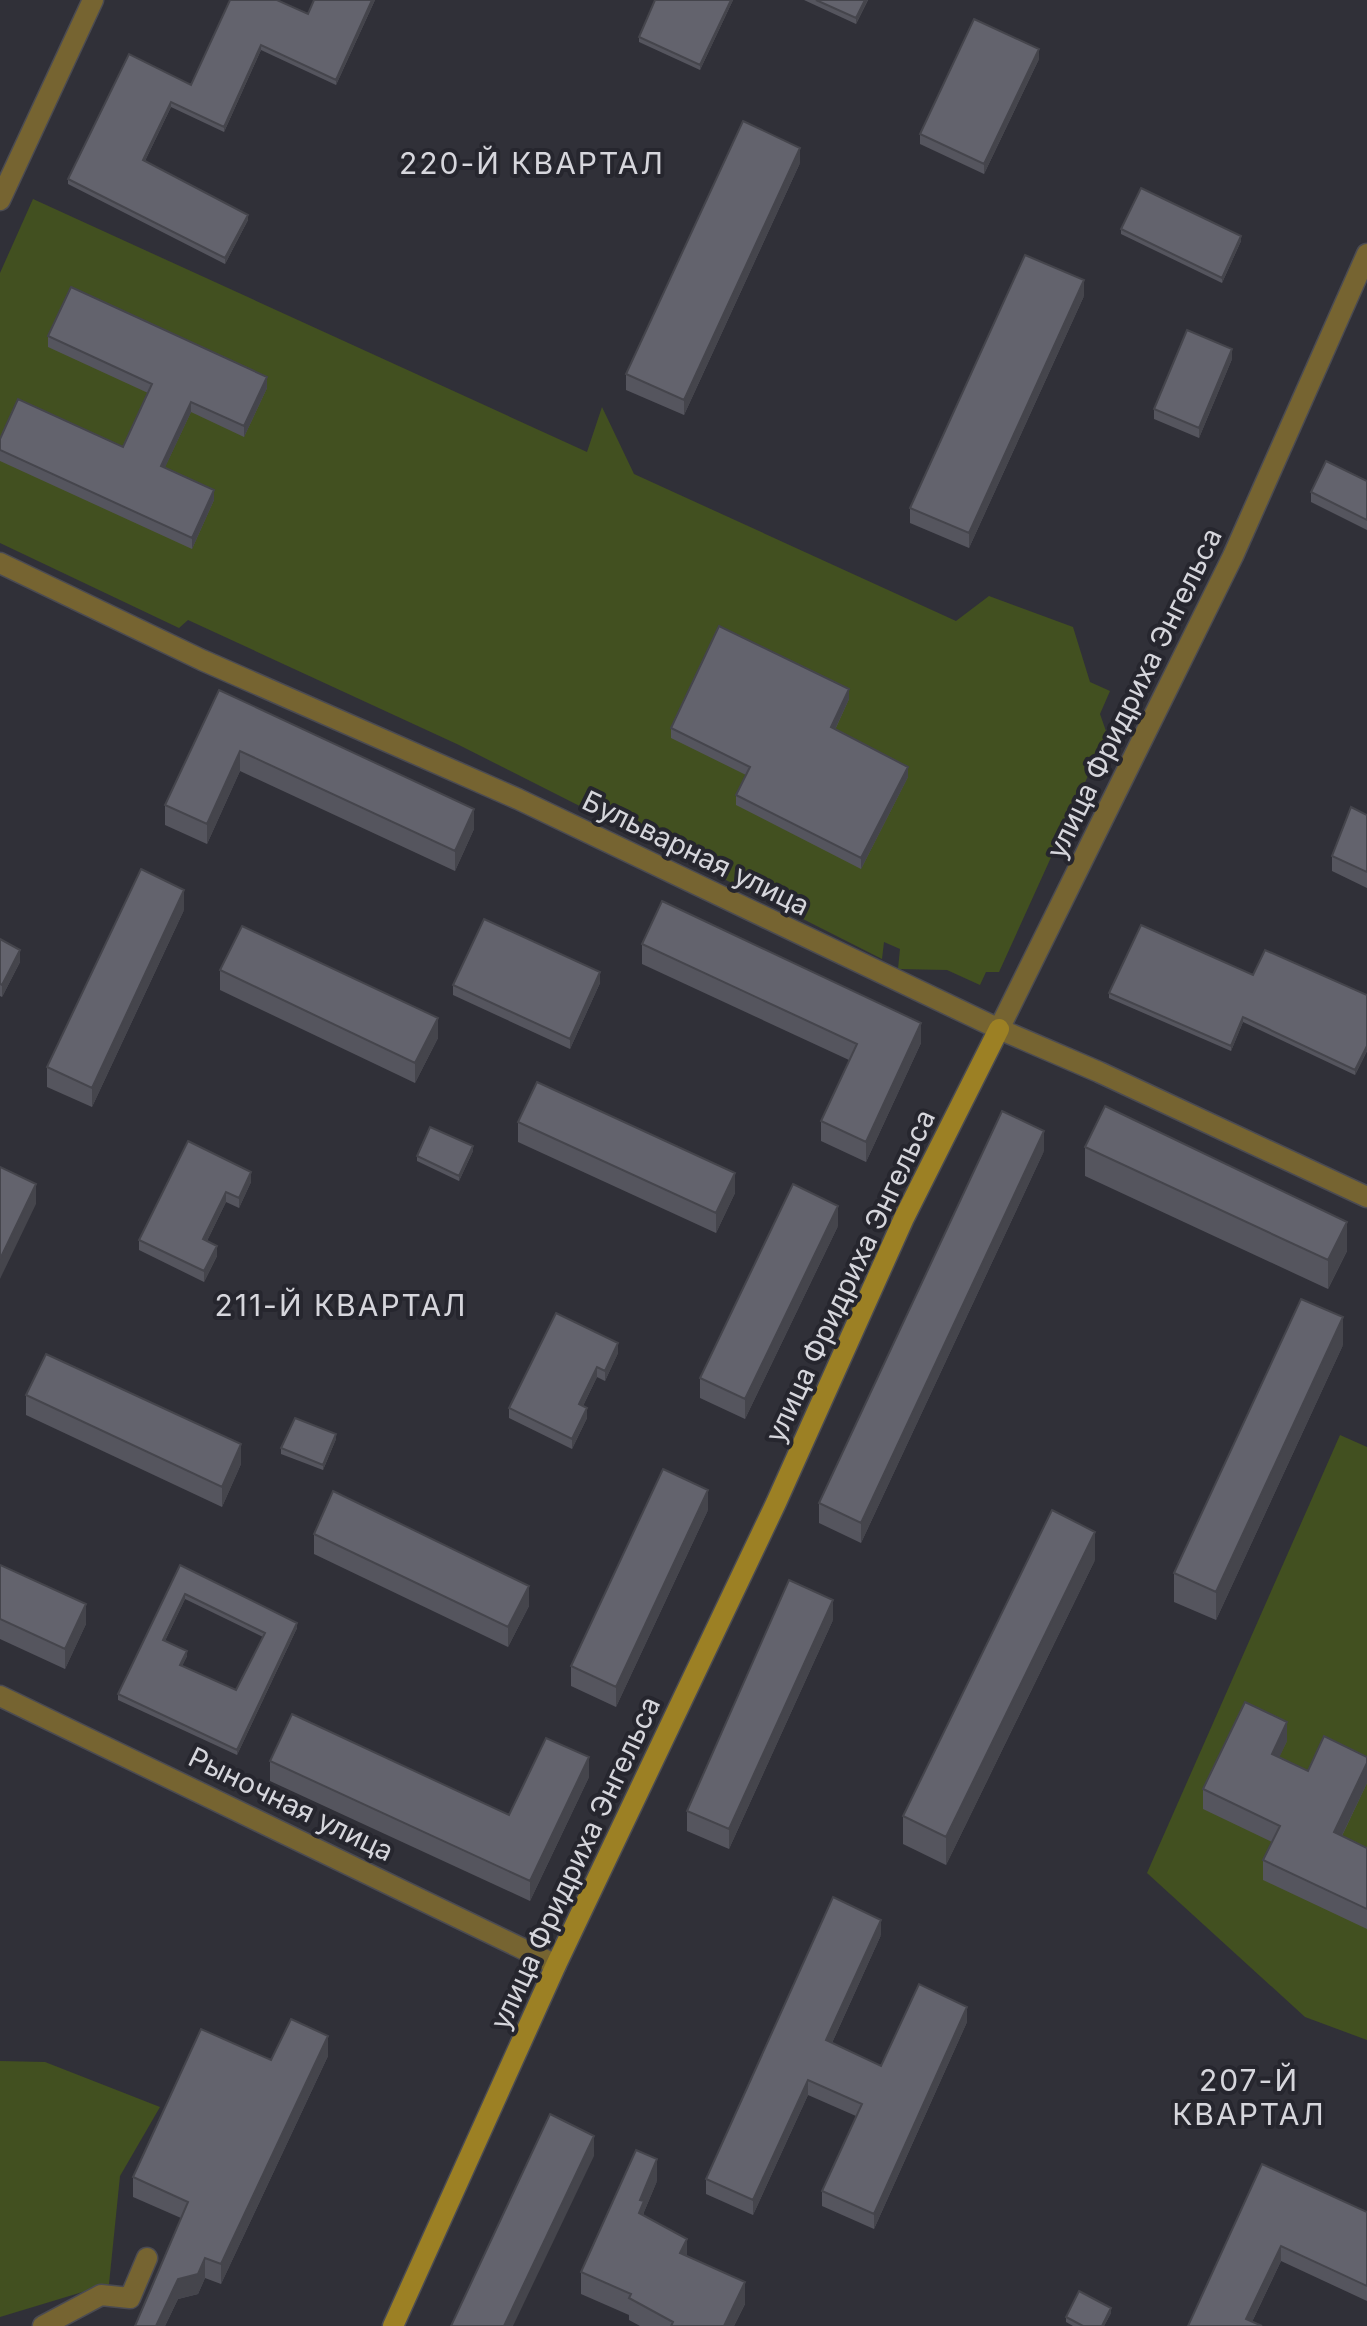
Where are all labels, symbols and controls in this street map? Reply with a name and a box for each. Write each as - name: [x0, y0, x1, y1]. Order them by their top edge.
- district label: 220-Й КВАРТАЛ: [399, 145, 665, 181]
- street label: улица Фридриха Энгельса: [1039, 522, 1229, 864]
- street label: Бульварная улица: [577, 783, 815, 923]
- street label: улица Фридриха Энгельса: [758, 1104, 942, 1448]
- district label: 211-Й КВАРТАЛ: [214, 1287, 468, 1323]
- street label: улица Фридриха Энгельса: [483, 1691, 667, 2035]
- street label: Рыночная улица: [183, 1740, 399, 1868]
- district label: 207-Й КВАРТАЛ: [1172, 2062, 1326, 2132]

